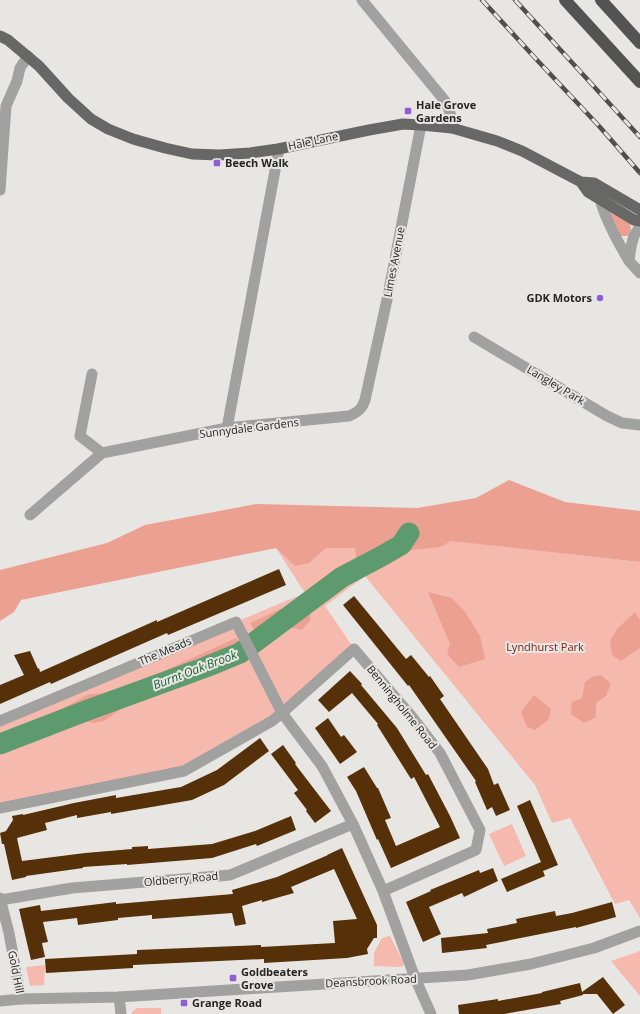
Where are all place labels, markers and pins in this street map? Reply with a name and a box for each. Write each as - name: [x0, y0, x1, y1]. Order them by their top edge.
- place label: Hale Grove Gardens: [416, 97, 477, 125]
- marker: Hale Grove Gardens: [403, 106, 413, 116]
- place label: Beech Walk: [225, 155, 289, 170]
- marker: Beech Walk: [212, 158, 222, 168]
- place label: GDK Motors: [526, 290, 593, 305]
- marker: GDK Motors: [595, 293, 605, 303]
- place label: Goldbeaters Grove: [241, 964, 308, 992]
- marker: Goldbeaters Grove: [228, 973, 238, 983]
- place label: Grange Road: [192, 995, 262, 1010]
- marker: Grange Road: [179, 998, 189, 1008]

